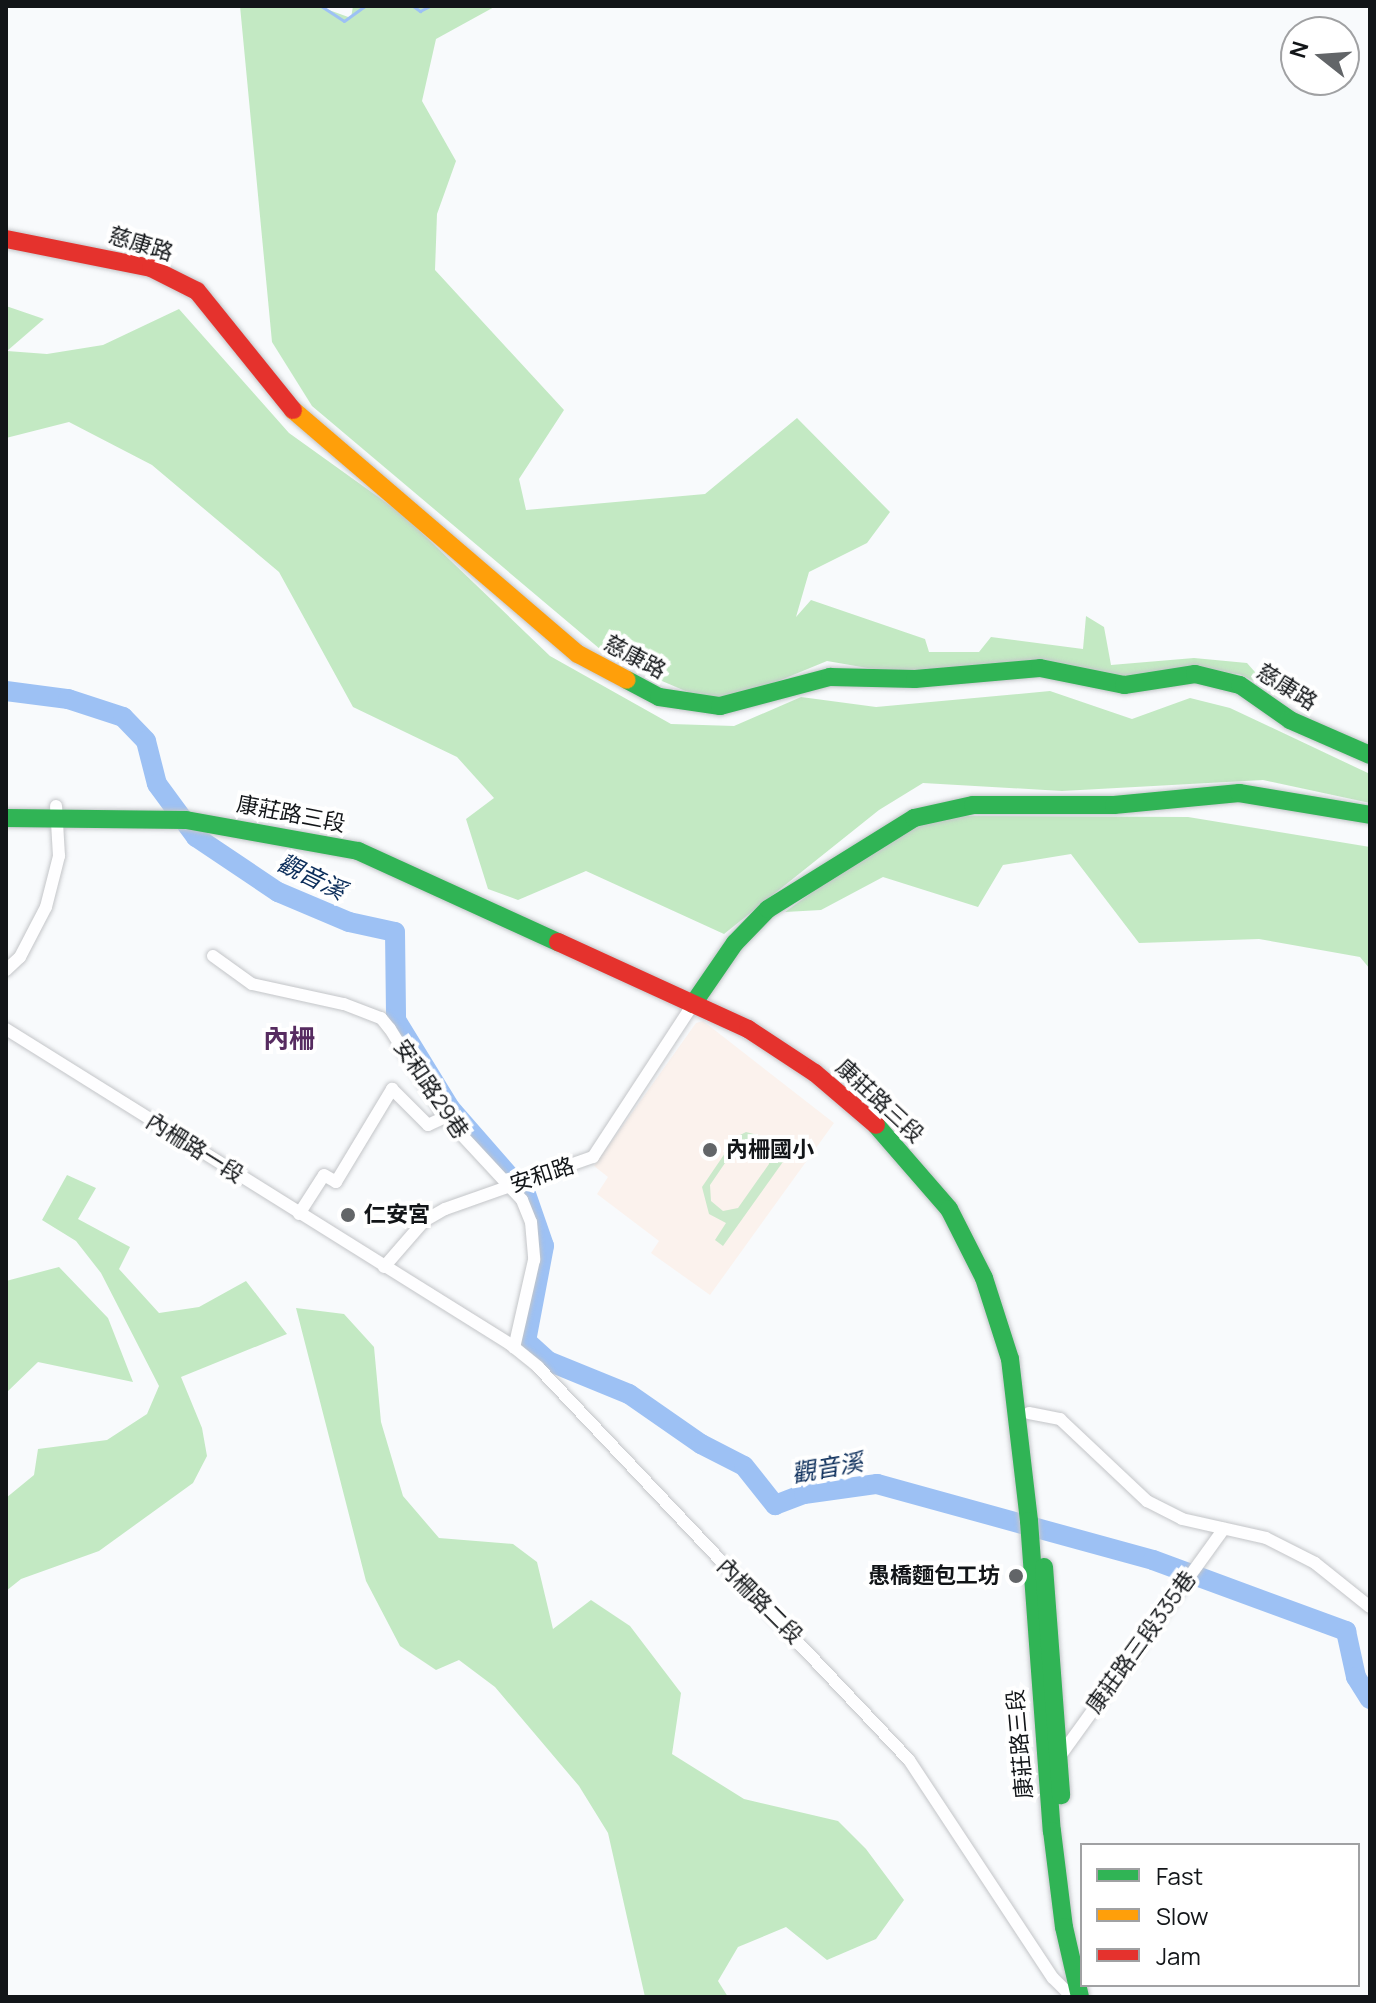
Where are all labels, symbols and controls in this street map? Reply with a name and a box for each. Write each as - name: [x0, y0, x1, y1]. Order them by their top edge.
- north arrow: [1280, 16, 1360, 96]
- text: N: [1282, 38, 1316, 62]
- street label: 慈康路: [106, 222, 176, 266]
- street label: 慈康路: [600, 630, 670, 684]
- street label: 慈康路: [1252, 658, 1322, 716]
- street label: 康莊路三段: [234, 791, 348, 837]
- water label: 觀音溪: [273, 847, 351, 905]
- district label: 內柵: [263, 1023, 315, 1055]
- street label: 安和路29巷: [388, 1034, 474, 1144]
- street label: 康莊路三段: [831, 1054, 929, 1148]
- street label: 內柵路一段: [141, 1108, 249, 1188]
- place label: 內柵國小: [726, 1137, 814, 1163]
- marker: 內柵國小: [701, 1141, 719, 1159]
- street label: 安和路: [507, 1152, 577, 1198]
- place label: 仁安宮: [364, 1202, 430, 1228]
- marker: 仁安宮: [339, 1206, 357, 1224]
- water label: 觀音溪: [789, 1447, 865, 1487]
- street label: 內柵路二段: [712, 1553, 808, 1649]
- place label: 愚橋麵包工坊: [868, 1563, 1000, 1589]
- street label: 康莊路三段335巷: [1081, 1566, 1201, 1718]
- marker: 愚橋麵包工坊: [1007, 1567, 1025, 1585]
- street label: 康莊路三段: [1002, 1688, 1038, 1800]
- legend: [1080, 1843, 1360, 1987]
- text: Fast: [1156, 1859, 1203, 1892]
- text: Slow: [1156, 1899, 1209, 1932]
- text: Jam: [1156, 1939, 1201, 1972]

